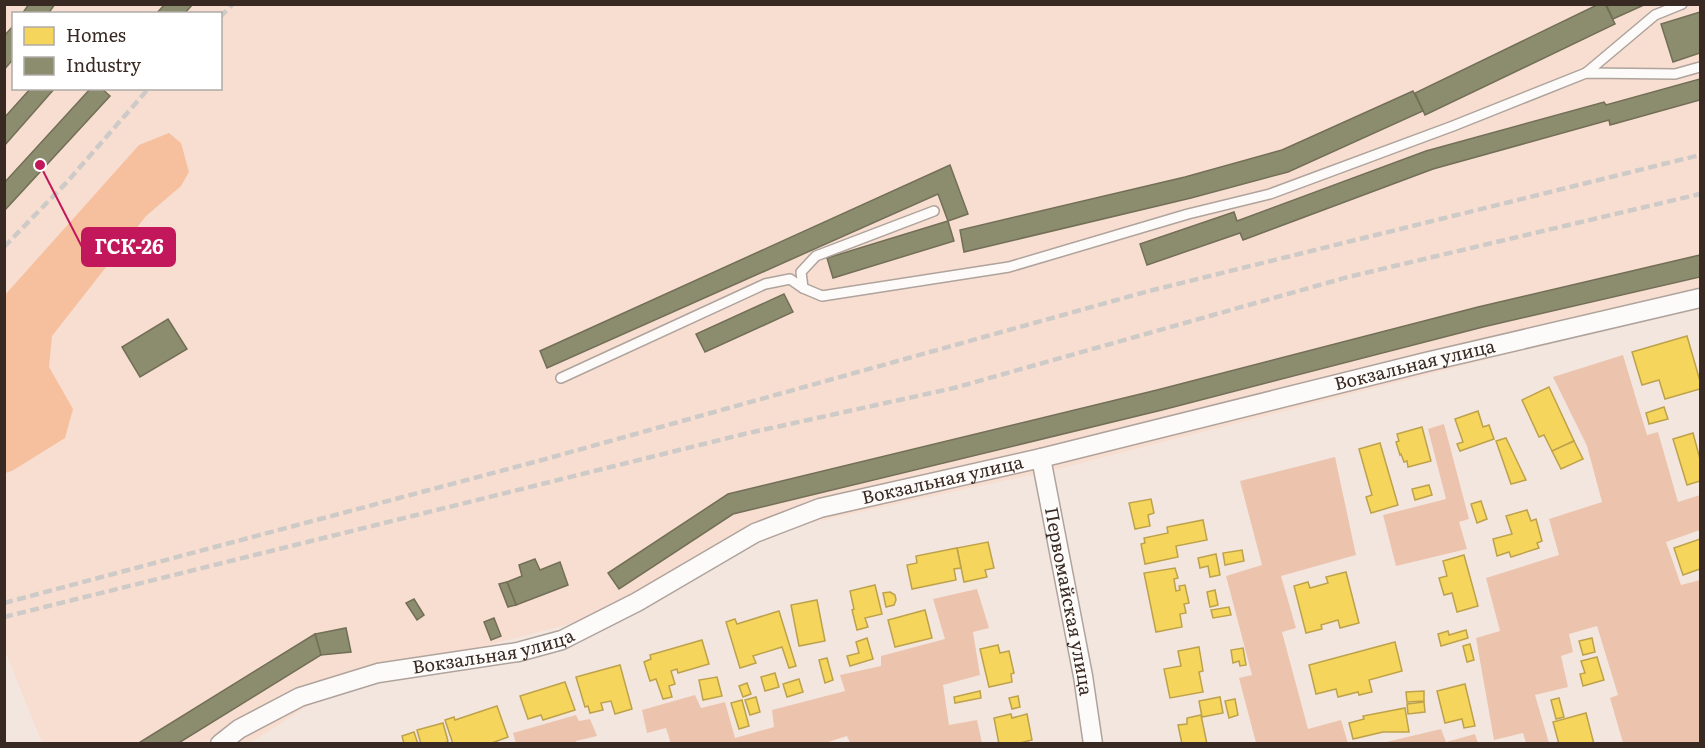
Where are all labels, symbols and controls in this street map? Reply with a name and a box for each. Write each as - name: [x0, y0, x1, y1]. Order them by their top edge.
- legend: [12, 12, 222, 90]
- text: Homes: [66, 21, 126, 48]
- text: Industry: [66, 51, 142, 78]
- callout: ГСК-26: [82, 228, 175, 266]
- text: ГСК-26: [94, 230, 164, 260]
- street label: Вокзальная улица: [1331, 331, 1498, 396]
- street label: Вокзальная улица: [859, 447, 1026, 510]
- street label: Первомайская улица: [1039, 505, 1101, 697]
- street label: Вокзальная улица: [410, 621, 579, 680]

